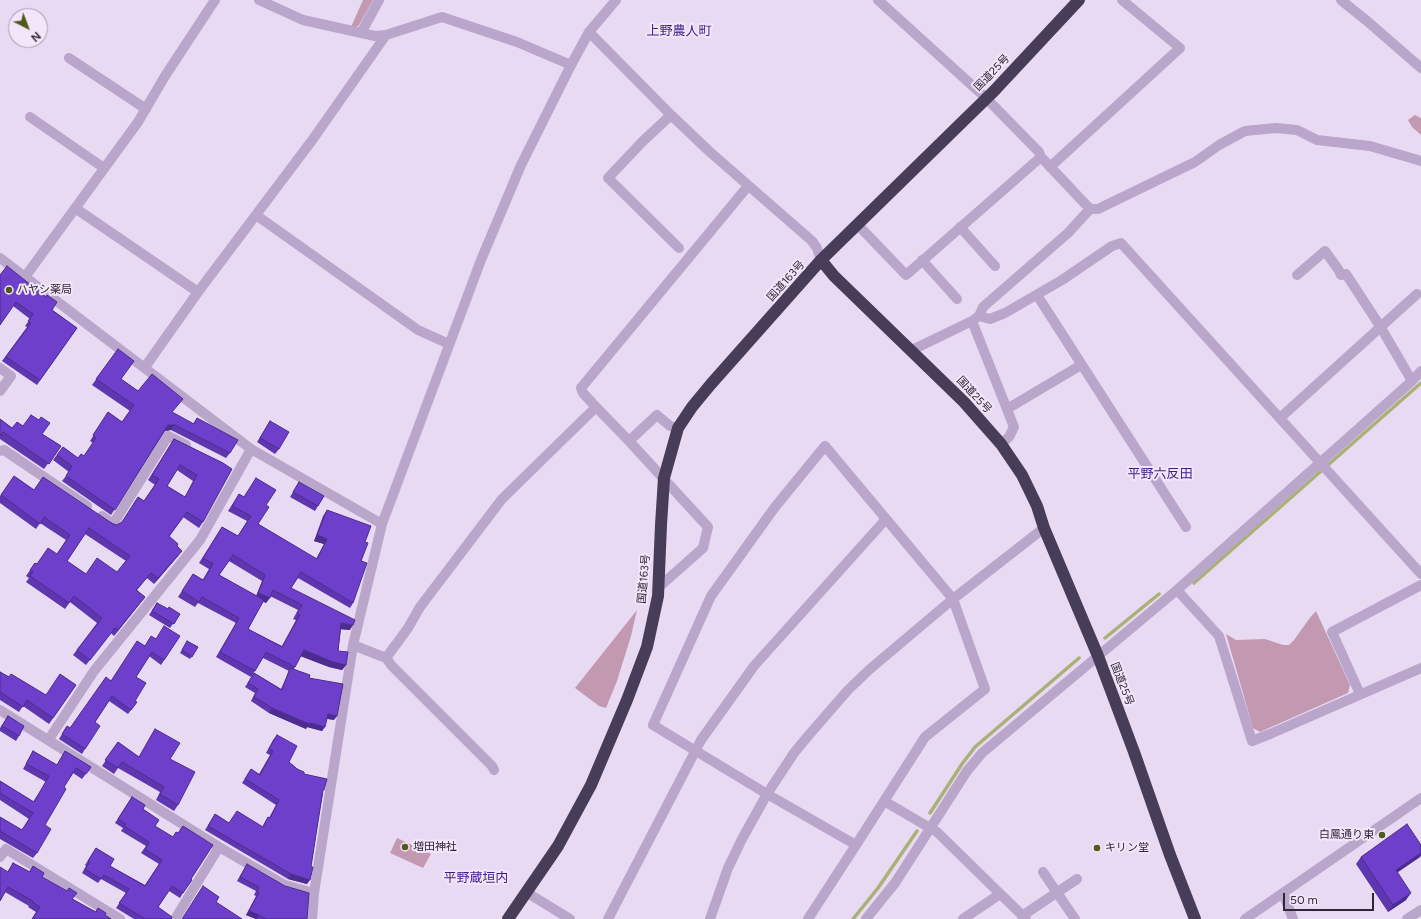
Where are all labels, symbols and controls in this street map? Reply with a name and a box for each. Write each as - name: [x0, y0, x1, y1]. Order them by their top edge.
- north arrow: [8, 8, 48, 48]
- district label: 上野農人町: [647, 23, 711, 39]
- text: N: [28, 29, 43, 44]
- street label: 国道25号: [971, 52, 1013, 94]
- street label: 国道163号: [764, 258, 808, 304]
- place label: ハヤシ薬局: [17, 283, 72, 297]
- marker: ハヤシ薬局: [4, 285, 14, 295]
- street label: 国道25号: [954, 374, 994, 416]
- district label: 平野六反田: [1128, 466, 1192, 482]
- street label: 国道163号: [635, 554, 653, 604]
- street label: 国道25号: [1108, 660, 1136, 708]
- place label: 白鳳通り東: [1319, 828, 1374, 842]
- marker: 白鳳通り東: [1377, 830, 1387, 840]
- place label: 増田神社: [413, 840, 457, 854]
- place label: キリン堂: [1105, 841, 1149, 855]
- marker: 増田神社: [400, 842, 410, 852]
- marker: キリン堂: [1092, 843, 1102, 853]
- district label: 平野蔵垣内: [444, 870, 508, 886]
- scale bar: [1285, 885, 1376, 911]
- text: 50 m: [1290, 893, 1318, 907]

